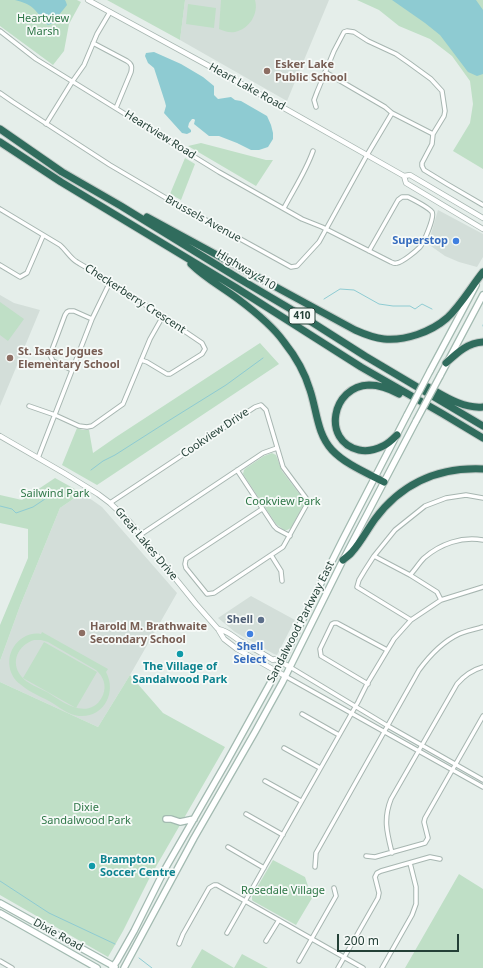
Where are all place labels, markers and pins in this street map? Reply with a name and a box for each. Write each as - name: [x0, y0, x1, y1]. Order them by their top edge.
- place label: Esker Lake Public School: [275, 58, 347, 84]
- marker: Esker Lake Public School: [262, 66, 272, 76]
- place label: Superstop: [392, 234, 448, 248]
- marker: Superstop: [451, 236, 461, 246]
- place label: St. Isaac Jogues Elementary School: [18, 345, 120, 371]
- marker: St. Isaac Jogues Elementary School: [5, 353, 15, 363]
- place label: Shell: [227, 613, 253, 627]
- marker: Shell: [256, 615, 266, 625]
- place label: Harold M. Brathwaite Secondary School: [90, 620, 207, 646]
- marker: Harold M. Brathwaite Secondary School: [77, 628, 87, 638]
- marker: Shell Select: [245, 629, 255, 639]
- place label: Shell Select: [234, 640, 266, 666]
- marker: The Village of Sandalwood Park: [175, 649, 185, 659]
- place label: The Village of Sandalwood Park: [133, 660, 227, 686]
- place label: Brampton Soccer Centre: [100, 853, 175, 879]
- marker: Brampton Soccer Centre: [87, 861, 97, 871]

